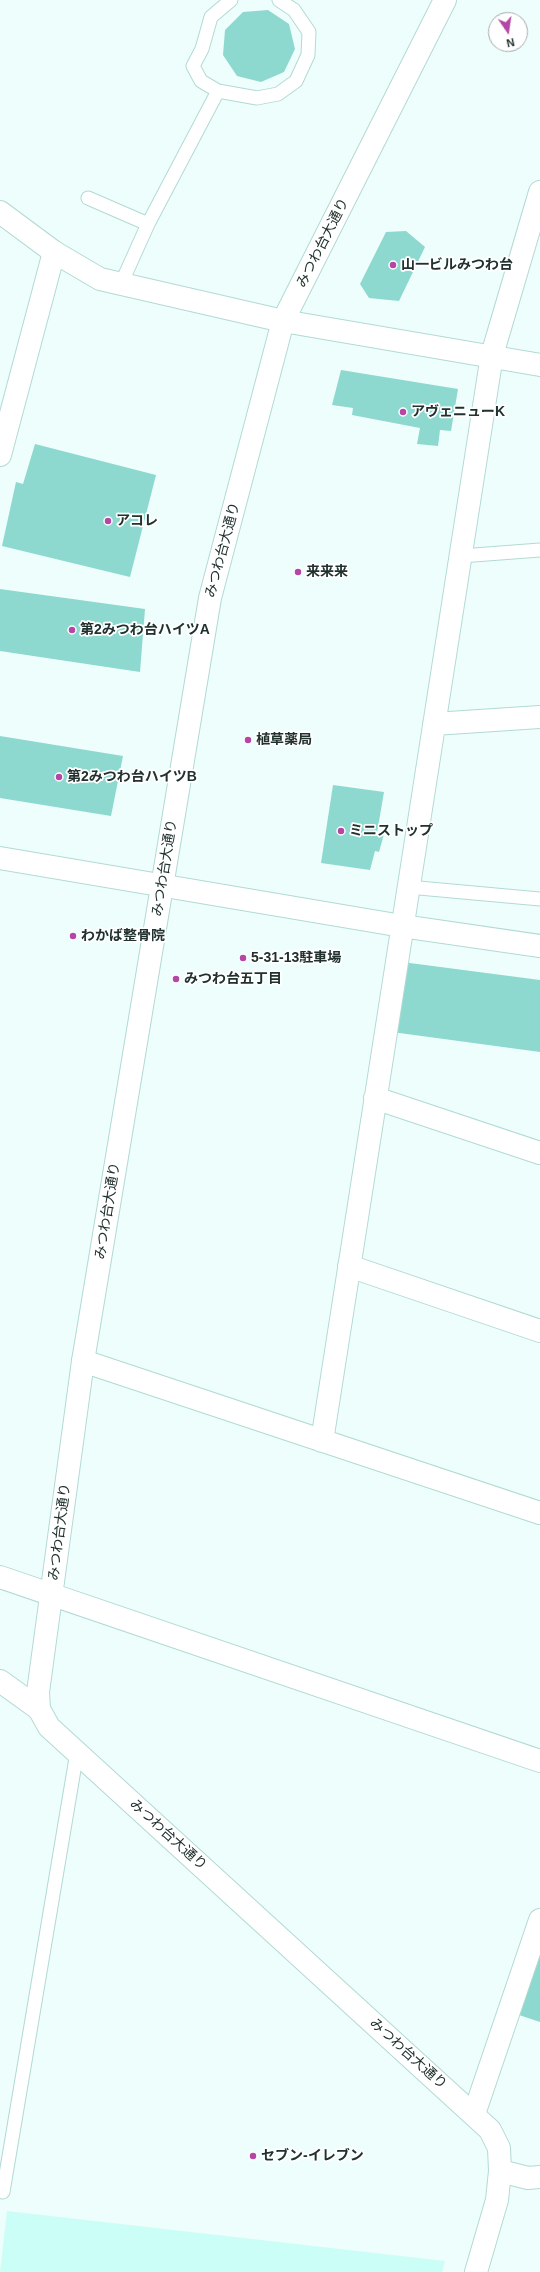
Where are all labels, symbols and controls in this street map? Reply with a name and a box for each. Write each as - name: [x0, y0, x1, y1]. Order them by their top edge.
- north arrow: [488, 12, 528, 52]
- text: N: [505, 36, 516, 49]
- street label: みつわ台大通り: [293, 196, 353, 290]
- place label: 山一ビルみつわ台: [401, 257, 513, 273]
- marker: 山一ビルみつわ台: [388, 260, 398, 270]
- place label: アヴェニューK: [411, 404, 505, 420]
- marker: アヴェニューK: [398, 407, 408, 417]
- street label: みつわ台大通り: [202, 500, 244, 600]
- place label: アコレ: [116, 513, 158, 529]
- marker: アコレ: [103, 516, 113, 526]
- place label: 来来来: [306, 564, 348, 580]
- marker: 来来来: [293, 567, 303, 577]
- place label: 第2みつわ台ハイツA: [80, 622, 210, 638]
- marker: 第2みつわ台ハイツA: [67, 625, 77, 635]
- place label: 植草薬局: [256, 732, 312, 748]
- marker: 植草薬局: [243, 735, 253, 745]
- place label: 第2みつわ台ハイツB: [67, 769, 197, 785]
- marker: 第2みつわ台ハイツB: [54, 772, 64, 782]
- street label: みつわ台大通り: [149, 818, 181, 918]
- place label: ミニストップ: [349, 823, 433, 839]
- marker: ミニストップ: [336, 826, 346, 836]
- place label: わかば整骨院: [81, 928, 165, 944]
- marker: わかば整骨院: [68, 931, 78, 941]
- place label: 5-31-13駐車場: [251, 950, 341, 966]
- marker: 5-31-13駐車場: [238, 953, 248, 963]
- place label: みつわ台五丁目: [184, 971, 282, 987]
- marker: みつわ台五丁目: [171, 974, 181, 984]
- street label: みつわ台大通り: [92, 1161, 124, 1261]
- street label: みつわ台大通り: [46, 1482, 74, 1582]
- street label: みつわ台大通り: [126, 1796, 210, 1874]
- street label: みつわ台大通り: [366, 2015, 450, 2093]
- place label: セブン-イレブン: [261, 2148, 364, 2164]
- marker: セブン-イレブン: [248, 2151, 258, 2161]

